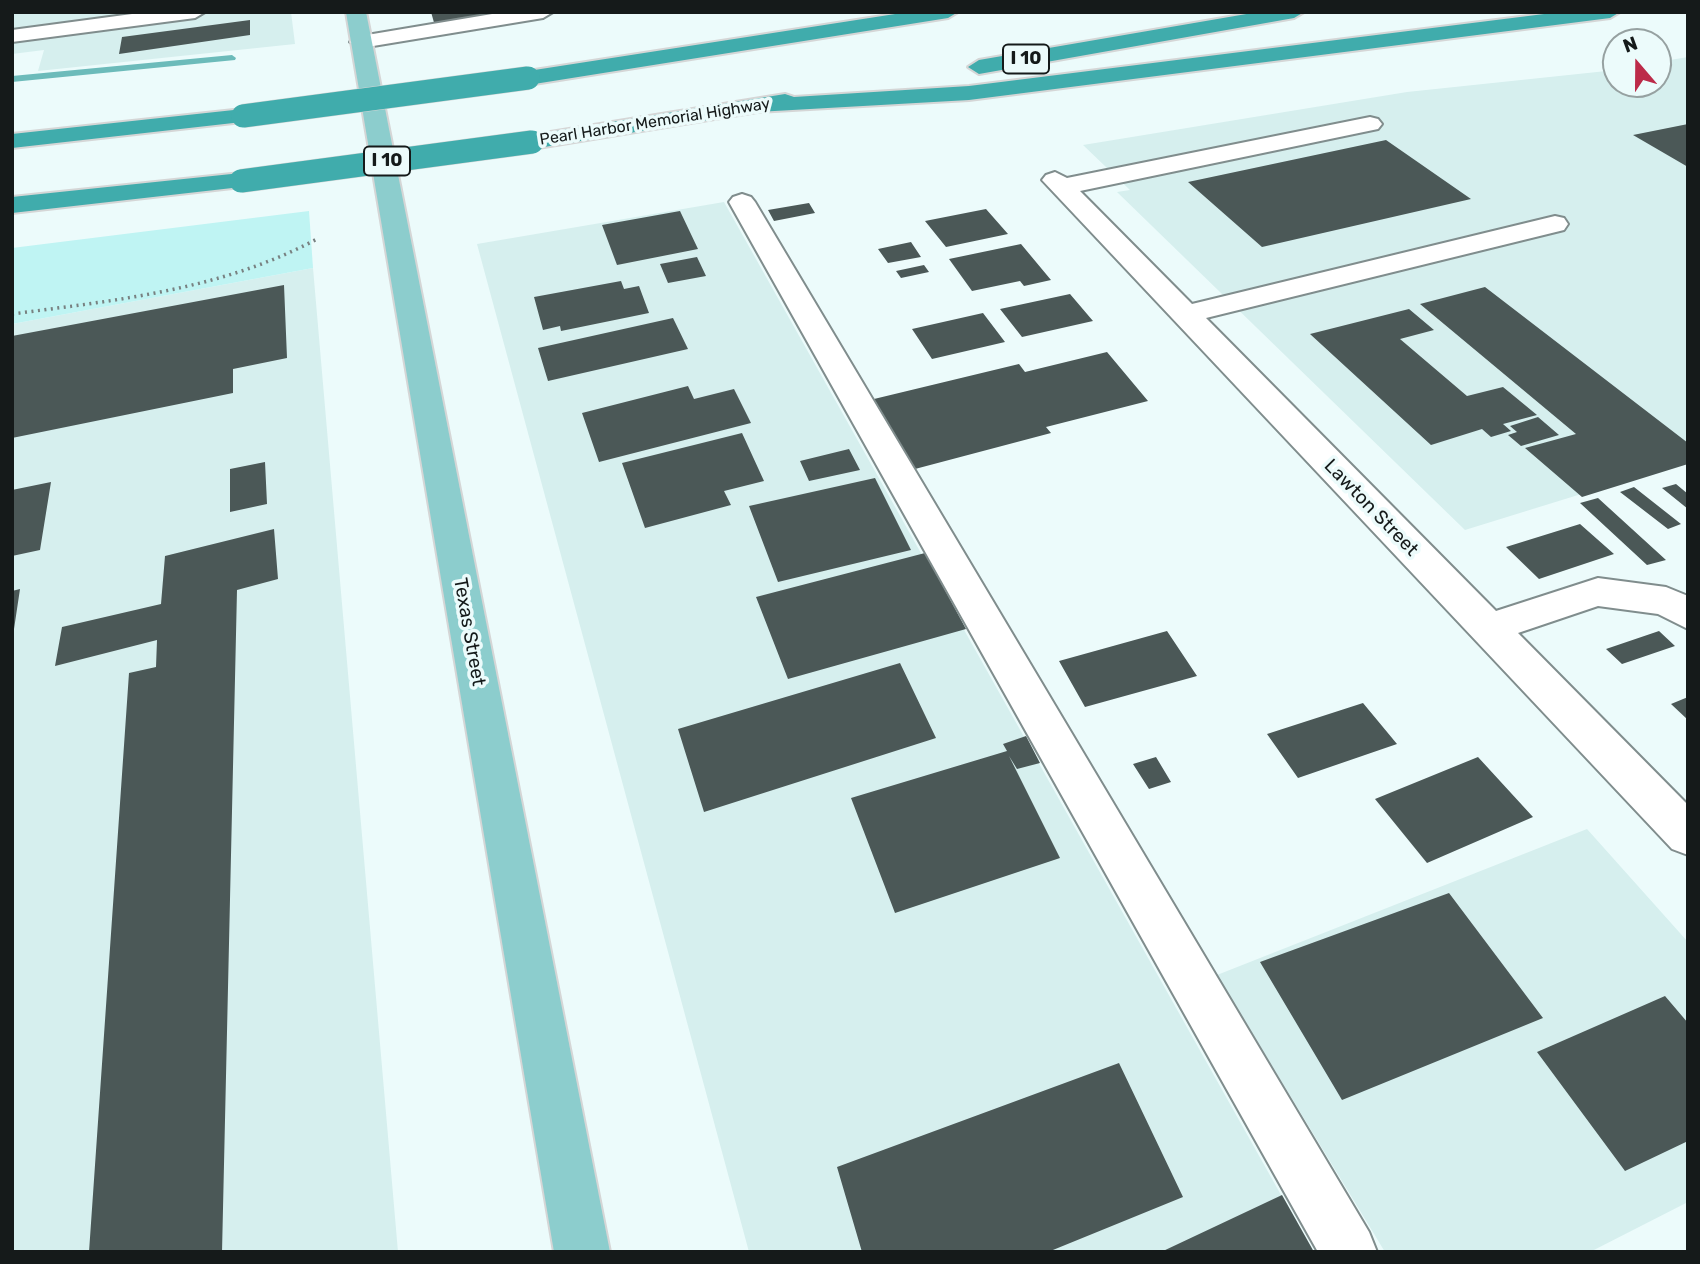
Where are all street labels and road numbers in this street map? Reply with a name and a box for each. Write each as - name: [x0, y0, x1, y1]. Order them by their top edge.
- road number: I 10: [1003, 44, 1049, 74]
- street label: Pearl Harbor Memorial Highway: [538, 94, 772, 150]
- road number: I 10: [364, 146, 410, 176]
- street label: Lawton Street: [1319, 455, 1423, 561]
- street label: Texas Street: [448, 576, 490, 688]

